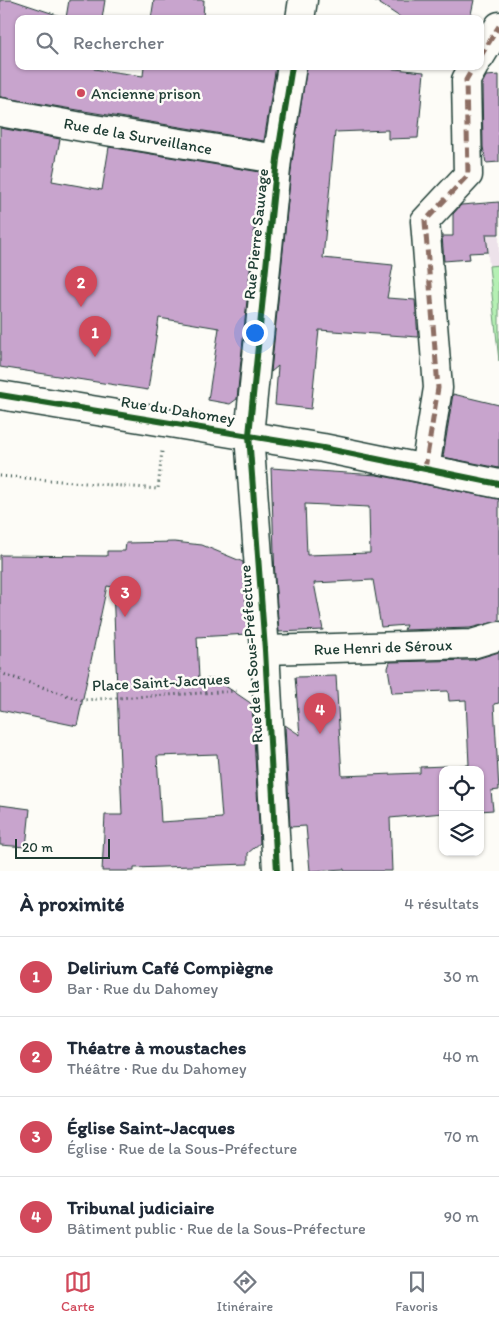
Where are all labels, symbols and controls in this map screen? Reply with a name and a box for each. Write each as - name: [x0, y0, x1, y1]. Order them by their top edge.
- search box: [15, 15, 484, 70]
- icon: search: [33, 29, 61, 57]
- text: Rechercher: [73, 31, 164, 54]
- place label: Ancienne prison: [91, 84, 201, 103]
- marker: Ancienne prison: [75, 87, 87, 99]
- street label: Rue de la Surveillance: [62, 114, 214, 158]
- street label: Rue Pierre Sauvage: [240, 167, 272, 300]
- pin: 2: [65, 266, 97, 307]
- pin: 1: [79, 316, 111, 357]
- your location: [242, 320, 268, 346]
- street label: Rue du Dahomey: [120, 392, 237, 428]
- street label: Rue de la Sous-Préfecture: [235, 564, 267, 744]
- pin: 3: [109, 576, 141, 617]
- street label: Rue Henri de Séroux: [313, 635, 453, 659]
- street label: Place Saint-Jacques: [91, 669, 231, 695]
- pin: 4: [304, 693, 336, 734]
- map controls: [439, 766, 484, 856]
- button: locate: [439, 766, 484, 811]
- button: layers: [439, 811, 484, 856]
- scale bar: [15, 836, 110, 859]
- text: 20 m: [22, 839, 53, 856]
- text: À proximité: [20, 891, 125, 916]
- text: 4 résultats: [404, 894, 479, 913]
- text: Delirium Café Compiègne: [67, 956, 273, 979]
- text: 1: [32, 967, 40, 986]
- text: 30 m: [443, 967, 479, 986]
- text: Bar · Rue du Dahomey: [67, 979, 218, 998]
- text: Théatre à moustaches: [67, 1036, 246, 1059]
- text: 2: [32, 1047, 40, 1066]
- text: 40 m: [442, 1047, 479, 1066]
- text: Théâtre · Rue du Dahomey: [67, 1059, 246, 1078]
- text: Église Saint-Jacques: [67, 1116, 235, 1139]
- text: 3: [32, 1127, 40, 1146]
- text: 70 m: [444, 1127, 479, 1146]
- text: Église · Rue de la Sous-Préfecture: [67, 1139, 297, 1158]
- text: Tribunal judiciaire: [67, 1196, 214, 1219]
- text: 4: [31, 1207, 41, 1226]
- text: 90 m: [444, 1207, 479, 1226]
- text: Bâtiment public · Rue de la Sous-Préfecture: [67, 1219, 366, 1238]
- tab: Carte: [61, 1268, 95, 1315]
- tab: Itinéraire: [217, 1268, 273, 1315]
- tab: Favoris: [395, 1268, 438, 1315]

